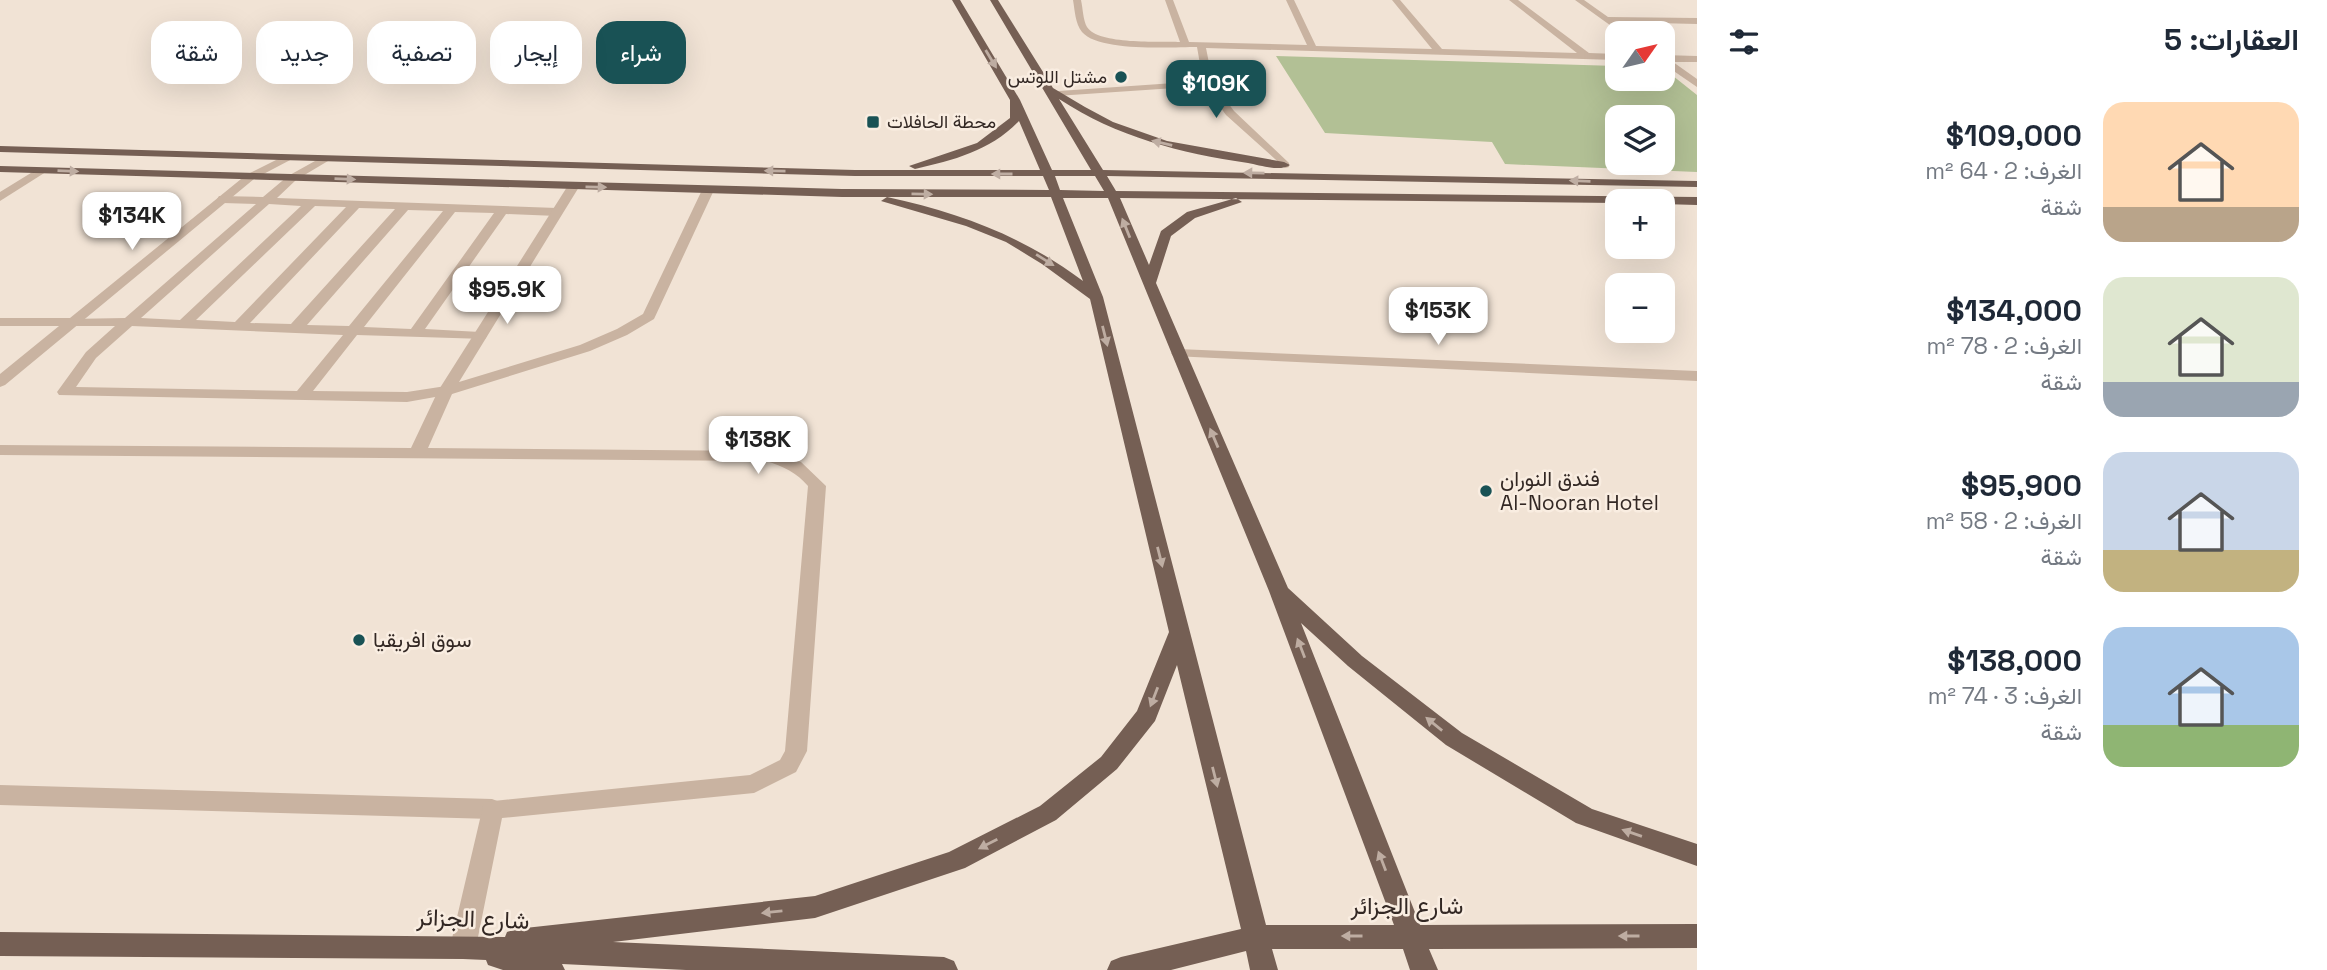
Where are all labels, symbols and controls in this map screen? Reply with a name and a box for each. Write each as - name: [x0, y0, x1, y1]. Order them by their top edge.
- text: العقارات: 5: [2164, 20, 2299, 59]
- chip: شقة: [151, 21, 242, 84]
- chip: جديد: [256, 21, 353, 84]
- chip: تصفية: [367, 21, 476, 84]
- chip: إيجار: [490, 21, 582, 84]
- chip: شراء: [596, 21, 686, 84]
- north arrow: [1605, 21, 1675, 91]
- map controls: [1605, 21, 1675, 343]
- icon: filters: [1725, 23, 1763, 61]
- one-way arrow: [985, 49, 997, 68]
- pin: $109K: [1167, 60, 1265, 120]
- place label: مشتل اللوتس: [1008, 65, 1107, 88]
- text: $109K: [1182, 68, 1250, 98]
- marker: مشتل اللوتس: [1113, 69, 1129, 85]
- button: layers: [1605, 105, 1675, 175]
- place label: محطة الحافلات: [887, 110, 996, 133]
- marker: محطة الحافلات: [865, 114, 881, 130]
- text: $109,000: [1946, 116, 2082, 155]
- icon: home: [2159, 130, 2243, 214]
- one-way arrow: [1151, 138, 1173, 149]
- text: الغرف: 2 · 64 m²: [1925, 156, 2082, 186]
- one-way arrow: [57, 165, 79, 177]
- one-way arrow: [764, 165, 786, 176]
- one-way arrow: [991, 168, 1013, 180]
- one-way arrow: [1243, 168, 1265, 179]
- one-way arrow: [334, 174, 356, 185]
- one-way arrow: [1569, 175, 1591, 186]
- one-way arrow: [586, 181, 608, 193]
- one-way arrow: [911, 188, 933, 200]
- button: +: [1605, 189, 1675, 259]
- pin: $134K: [83, 192, 181, 252]
- text: شقة: [2040, 192, 2082, 222]
- text: $134K: [98, 200, 166, 230]
- one-way arrow: [1120, 218, 1132, 238]
- one-way arrow: [1035, 254, 1054, 267]
- pin: $95.9K: [450, 266, 564, 326]
- button: −: [1605, 273, 1675, 343]
- text: $95.9K: [468, 274, 546, 304]
- pin: $153K: [1389, 288, 1487, 347]
- text: $134,000: [1946, 291, 2082, 330]
- text: $153K: [1405, 295, 1471, 325]
- icon: home: [2159, 305, 2243, 389]
- one-way arrow: [1100, 325, 1111, 347]
- text: الغرف: 2 · 78 m²: [1927, 331, 2082, 361]
- text: شقة: [2040, 367, 2082, 397]
- pin: $138K: [709, 416, 807, 476]
- text: $138K: [725, 424, 791, 454]
- one-way arrow: [1208, 428, 1220, 448]
- place label: فندق النوران Al-Nooran Hotel: [1500, 465, 1659, 516]
- text: $95,900: [1961, 466, 2082, 505]
- icon: home: [2159, 480, 2243, 564]
- marker: فندق النوران Al-Nooran Hotel: [1478, 483, 1494, 499]
- text: الغرف: 2 · 58 m²: [1926, 506, 2082, 536]
- text: شقة: [2040, 542, 2082, 572]
- one-way arrow: [1155, 546, 1166, 568]
- place label: سوق افريقيا: [373, 626, 472, 653]
- marker: سوق افريقيا: [351, 632, 367, 648]
- one-way arrow: [1295, 638, 1306, 659]
- text: $138,000: [1947, 641, 2082, 680]
- icon: home: [2159, 655, 2243, 739]
- text: الغرف: 3 · 74 m²: [1928, 681, 2082, 711]
- one-way arrow: [1149, 686, 1160, 707]
- one-way arrow: [1426, 716, 1444, 731]
- text: شقة: [2040, 717, 2082, 747]
- one-way arrow: [1210, 767, 1221, 789]
- one-way arrow: [1622, 827, 1643, 838]
- one-way arrow: [978, 838, 998, 850]
- one-way arrow: [1376, 850, 1387, 871]
- street label: شارع الجزائر: [1349, 890, 1464, 922]
- street label: شارع الجزائر: [415, 901, 530, 937]
- one-way arrow: [761, 906, 783, 917]
- one-way arrow: [1341, 930, 1363, 942]
- one-way arrow: [1618, 930, 1640, 942]

